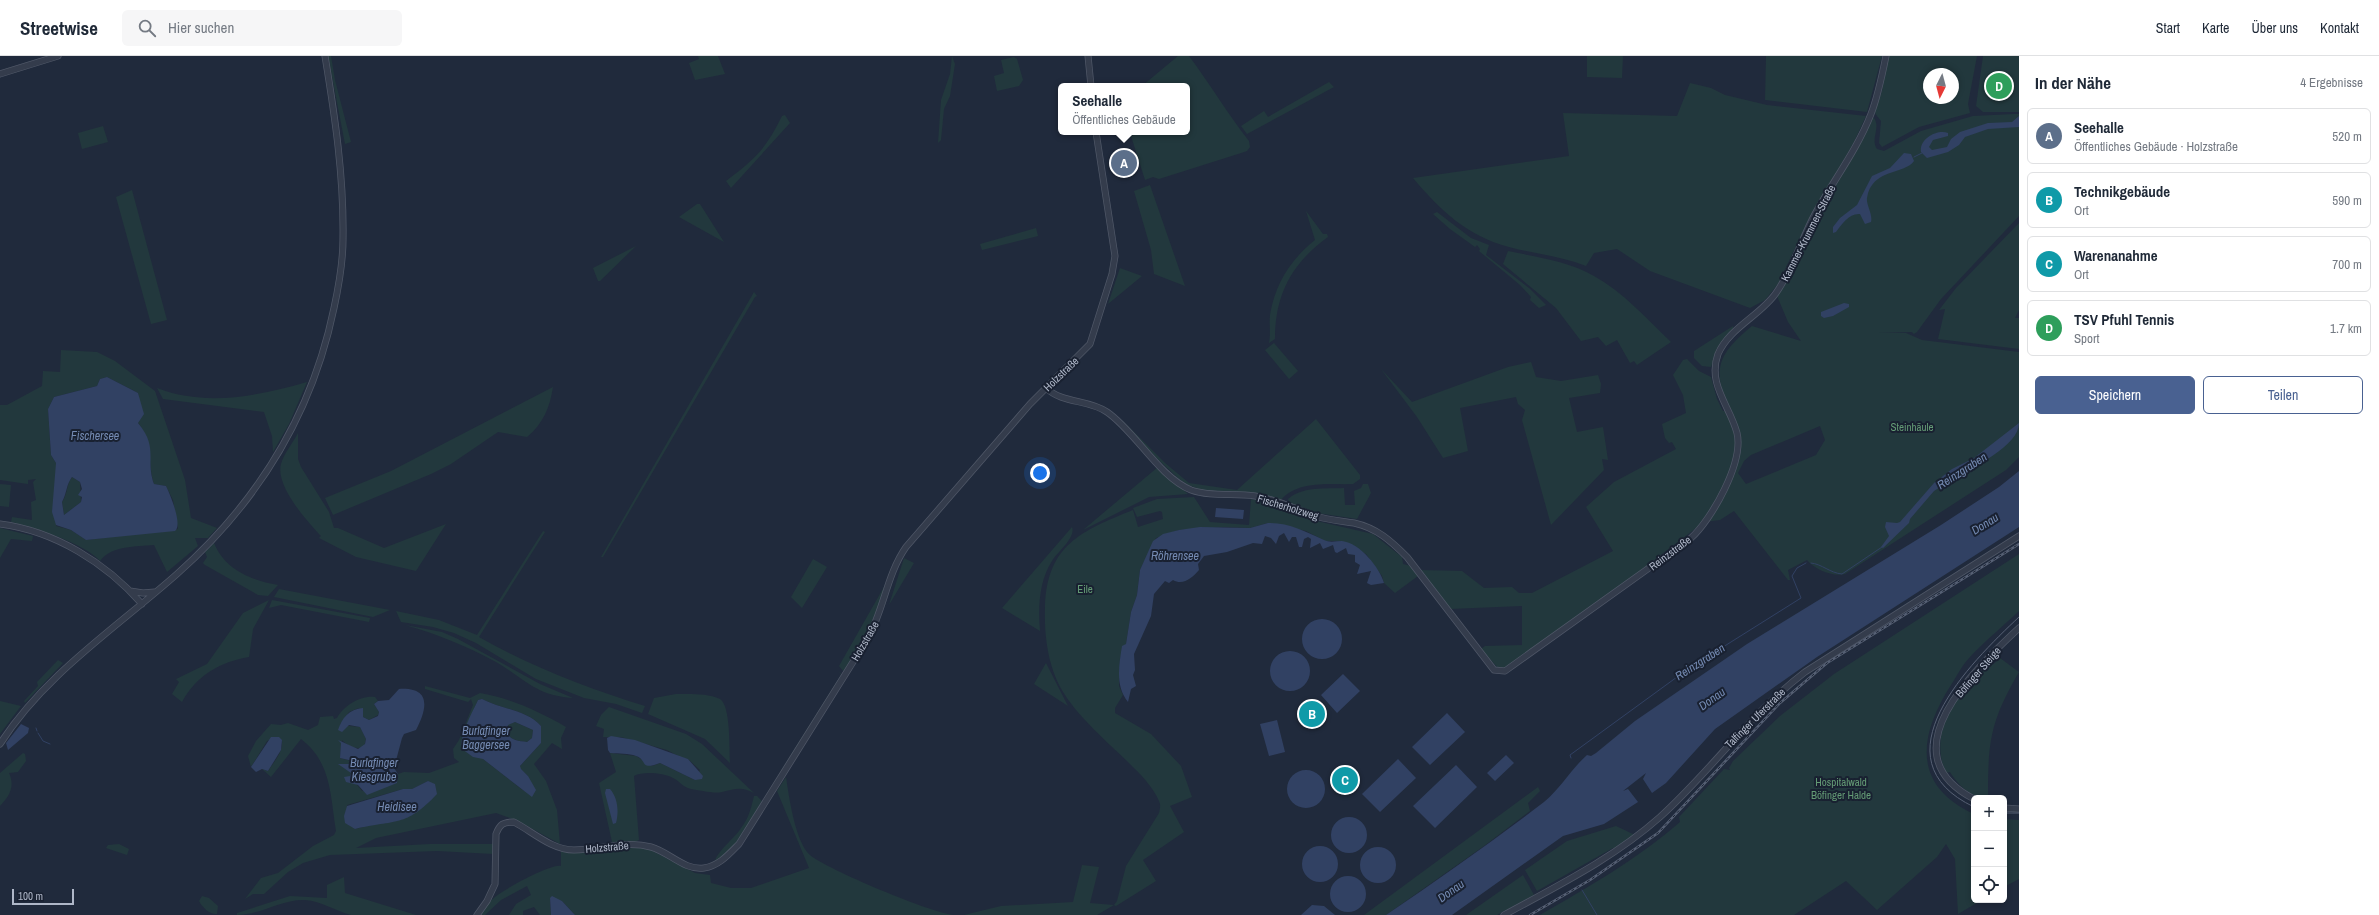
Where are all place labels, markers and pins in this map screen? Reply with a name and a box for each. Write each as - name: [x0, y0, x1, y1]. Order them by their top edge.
- pin: D: [1986, 71, 2012, 101]
- pin: A: [1111, 148, 1137, 178]
- pin: B: [1299, 699, 1325, 729]
- pin: C: [1332, 765, 1358, 795]

